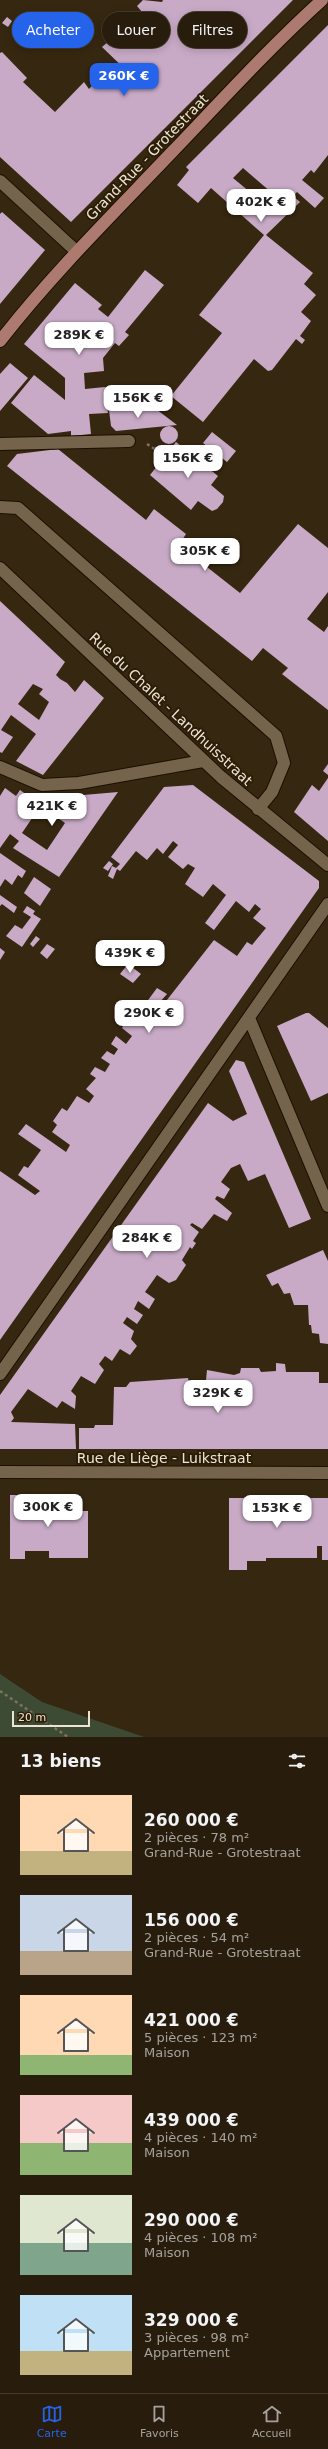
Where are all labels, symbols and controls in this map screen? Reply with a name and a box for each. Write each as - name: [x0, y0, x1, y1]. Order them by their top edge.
- chip: Acheter: [12, 12, 94, 48]
- chip: Louer: [102, 12, 170, 48]
- chip: Filtres: [178, 12, 247, 48]
- pin: 260K €: [91, 63, 157, 97]
- text: 260K €: [99, 68, 149, 83]
- street label: Grand-Rue - Grotestraat: [83, 90, 212, 223]
- pin: 402K €: [228, 189, 294, 223]
- text: 402K €: [236, 194, 286, 209]
- pin: 289K €: [46, 322, 112, 356]
- text: 289K €: [54, 327, 104, 342]
- pin: 156K €: [105, 385, 171, 419]
- text: 156K €: [113, 390, 163, 405]
- pin: 156K €: [155, 445, 221, 479]
- text: 156K €: [163, 450, 213, 465]
- pin: 305K €: [172, 538, 238, 572]
- text: 305K €: [180, 543, 230, 558]
- street label: Rue du Chalet - Landhuisstraat: [86, 629, 256, 789]
- pin: 421K €: [19, 793, 85, 827]
- text: 421K €: [27, 798, 77, 813]
- pin: 439K €: [97, 940, 163, 974]
- text: 439K €: [105, 945, 155, 960]
- pin: 290K €: [116, 1000, 182, 1034]
- text: 290K €: [124, 1005, 174, 1020]
- pin: 284K €: [114, 1225, 180, 1259]
- text: 284K €: [122, 1230, 172, 1245]
- pin: 329K €: [185, 1380, 251, 1414]
- text: 329K €: [193, 1385, 243, 1400]
- street label: Rue de Liège - Luikstraat: [77, 1450, 252, 1466]
- pin: 300K €: [15, 1494, 81, 1528]
- pin: 153K €: [244, 1495, 310, 1529]
- text: 300K €: [23, 1499, 73, 1514]
- text: 153K €: [252, 1500, 302, 1515]
- scale bar: [12, 1709, 90, 1728]
- text: 20 m: [18, 1711, 46, 1724]
- icon: filters: [286, 1750, 308, 1772]
- text: 13 biens: [20, 1751, 101, 1771]
- text: 260 000 €: [144, 1810, 239, 1830]
- icon: home: [52, 1811, 100, 1859]
- text: 2 pièces · 78 m²: [144, 1830, 249, 1845]
- text: Grand-Rue - Grotestraat: [144, 1845, 301, 1860]
- text: 156 000 €: [144, 1910, 239, 1930]
- icon: home: [52, 1911, 100, 1959]
- text: 2 pièces · 54 m²: [144, 1930, 249, 1945]
- text: Grand-Rue - Grotestraat: [144, 1945, 301, 1960]
- text: 421 000 €: [144, 2010, 239, 2030]
- icon: home: [52, 2011, 100, 2059]
- text: 5 pièces · 123 m²: [144, 2030, 257, 2045]
- text: Maison: [144, 2045, 190, 2060]
- text: 439 000 €: [144, 2110, 239, 2130]
- icon: home: [52, 2111, 100, 2159]
- text: 4 pièces · 140 m²: [144, 2130, 257, 2145]
- text: Maison: [144, 2145, 190, 2160]
- text: 290 000 €: [144, 2210, 239, 2230]
- icon: home: [52, 2211, 100, 2259]
- text: 4 pièces · 108 m²: [144, 2230, 257, 2245]
- text: Maison: [144, 2245, 190, 2260]
- text: 329 000 €: [144, 2310, 239, 2330]
- icon: home: [52, 2311, 100, 2359]
- text: 3 pièces · 98 m²: [144, 2330, 249, 2345]
- text: Appartement: [144, 2345, 230, 2360]
- tab: Carte: [37, 2403, 67, 2440]
- tab: Favoris: [140, 2403, 179, 2440]
- tab: Accueil: [252, 2403, 291, 2440]

